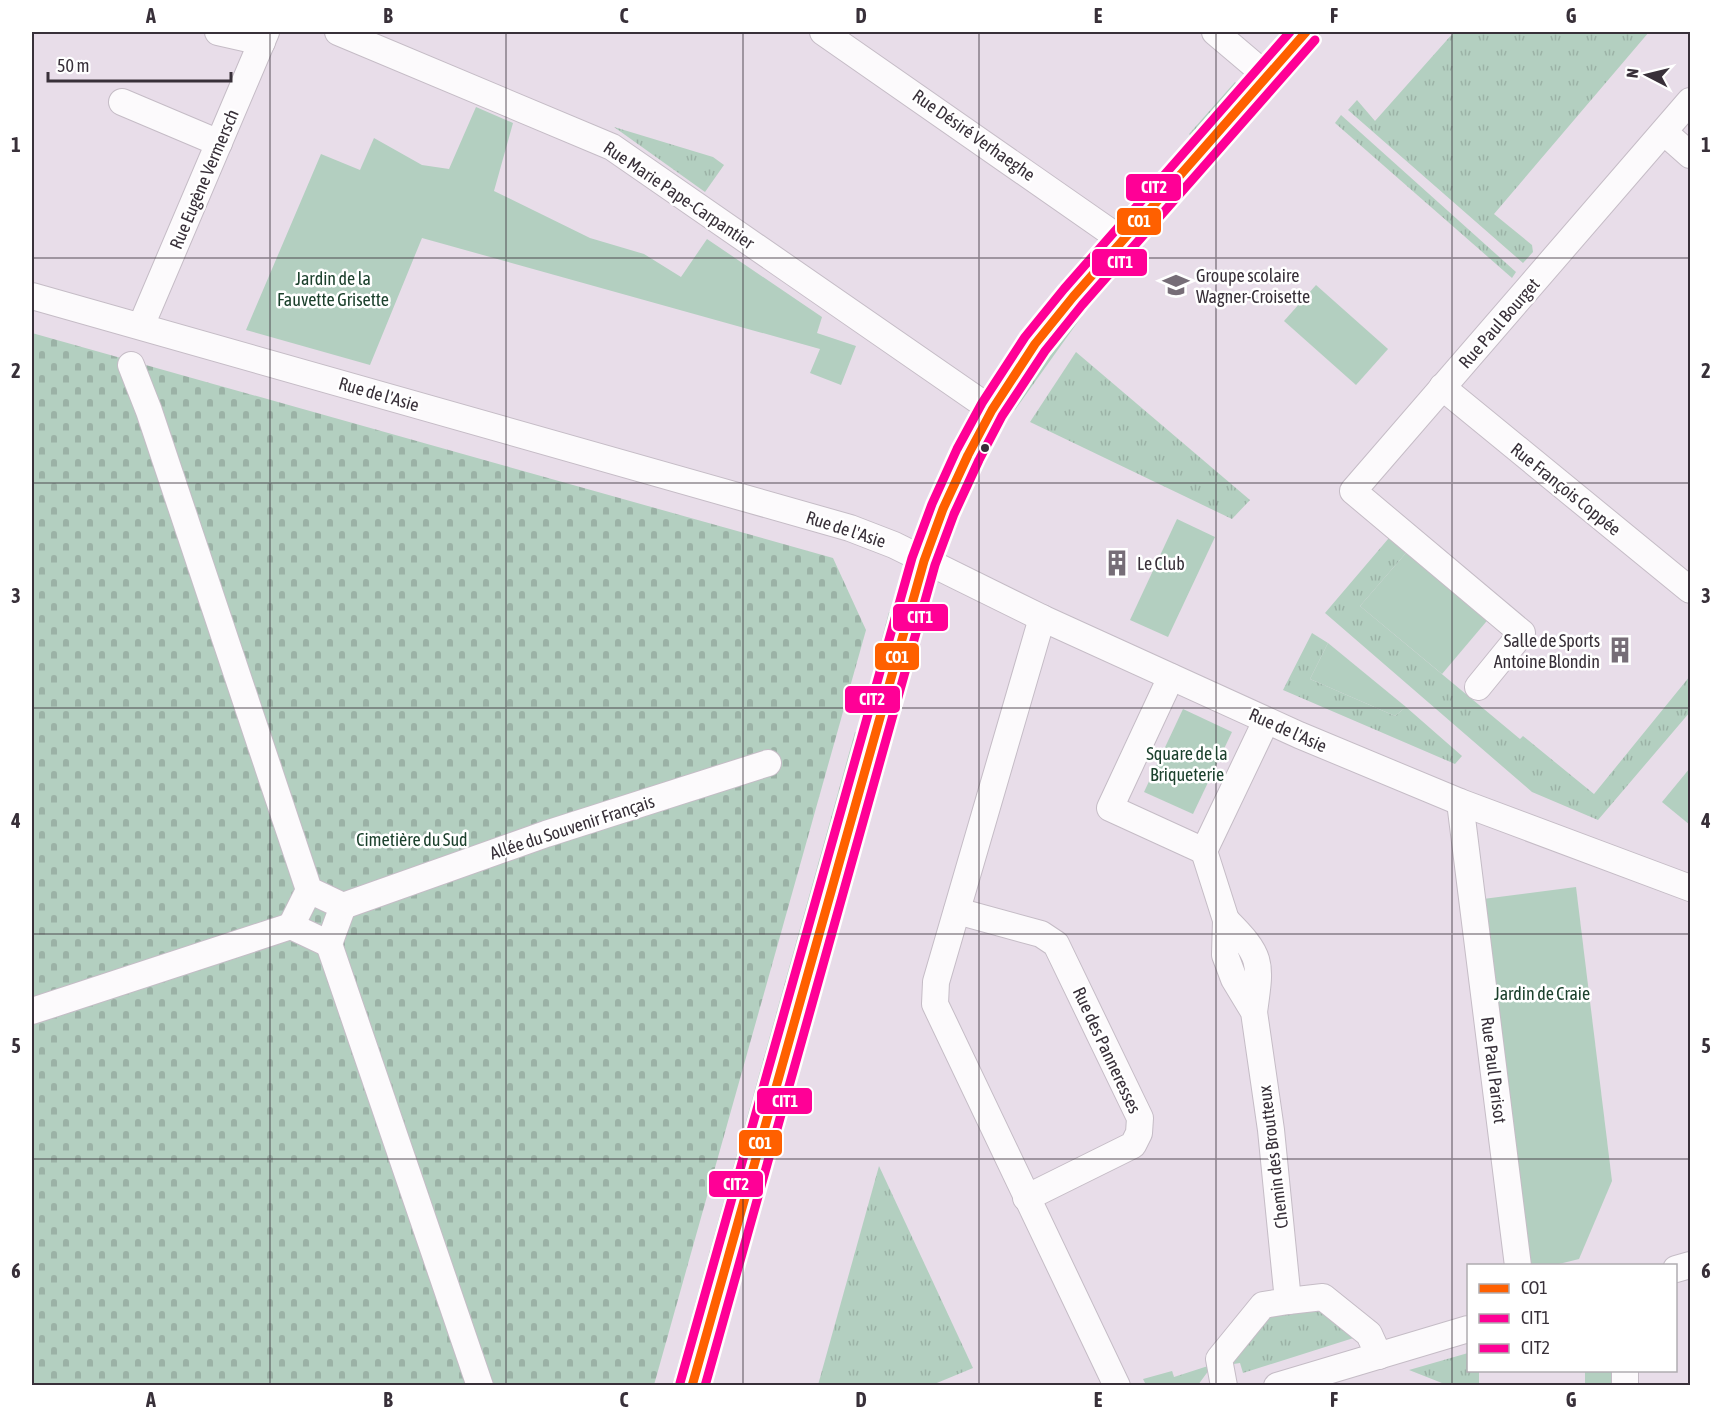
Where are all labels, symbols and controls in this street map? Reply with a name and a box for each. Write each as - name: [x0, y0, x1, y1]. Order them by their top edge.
- text: A: [145, 4, 156, 27]
- text: B: [383, 4, 393, 27]
- text: C: [620, 4, 629, 27]
- text: D: [855, 4, 867, 27]
- text: E: [1094, 4, 1103, 27]
- text: F: [1330, 4, 1338, 27]
- text: G: [1566, 4, 1577, 27]
- scale bar: [48, 45, 231, 83]
- north arrow: [1617, 45, 1677, 105]
- text: 50 m: [57, 55, 89, 76]
- text: N: [1623, 67, 1642, 79]
- street label: Rue Désiré Verhaeghe: [909, 85, 1039, 185]
- street label: Rue Eugène Vermersch: [165, 106, 243, 252]
- text: 1: [11, 133, 21, 156]
- text: 1: [1701, 133, 1711, 156]
- street label: Rue Marie Pape-Carpantier: [600, 137, 759, 254]
- line badge: CIT2: [1125, 173, 1182, 202]
- text: CIT2: [1141, 178, 1167, 196]
- line badge: CO1: [1116, 207, 1162, 236]
- text: CO1: [1127, 212, 1151, 230]
- line badge: CIT1: [1091, 248, 1148, 277]
- text: CIT1: [1107, 253, 1133, 271]
- place label: Groupe scolaire Wagner-Croisette: [1196, 265, 1310, 307]
- park label: Jardin de la Fauvette Grisette: [277, 268, 389, 310]
- school or university icon: Groupe scolaire Wagner-Croisette: [1161, 270, 1191, 300]
- street label: Rue Paul Bourget: [1454, 274, 1544, 372]
- text: 2: [11, 359, 21, 382]
- text: 2: [1701, 359, 1711, 382]
- street label: Rue de l'Asie: [336, 373, 422, 415]
- street label: Rue François Coppée: [1507, 438, 1625, 540]
- unlabelled marker: [979, 442, 991, 454]
- street label: Rue de l'Asie: [803, 506, 889, 552]
- building icon: Le Club: [1102, 548, 1132, 578]
- place label: Le Club: [1137, 553, 1185, 574]
- text: 3: [11, 584, 21, 607]
- text: 3: [1701, 584, 1711, 607]
- line badge: CIT1: [892, 603, 949, 632]
- text: CIT1: [907, 608, 933, 626]
- place label: Salle de Sports Antoine Blondin: [1494, 630, 1600, 672]
- building icon: Salle de Sports Antoine Blondin: [1605, 635, 1635, 665]
- line badge: CO1: [874, 642, 920, 671]
- text: CO1: [885, 648, 909, 666]
- line badge: CIT2: [844, 685, 901, 714]
- text: CIT2: [859, 690, 885, 708]
- street label: Rue de l'Asie: [1246, 704, 1330, 756]
- park label: Square de la Briqueterie: [1146, 743, 1228, 785]
- street label: Allée du Souvenir Français: [487, 790, 657, 864]
- text: 4: [10, 809, 21, 832]
- text: 4: [1700, 809, 1711, 832]
- park label: Cimetière du Sud: [356, 829, 468, 850]
- street label: Rue des Panneresses: [1069, 983, 1145, 1117]
- park label: Jardin de Craie: [1494, 983, 1590, 1004]
- street label: Rue Paul Parisot: [1477, 1015, 1511, 1125]
- text: 5: [11, 1034, 21, 1057]
- text: 5: [1701, 1034, 1711, 1057]
- street label: Chemin des Broutteux: [1254, 1084, 1292, 1230]
- line badge: CIT1: [756, 1087, 813, 1115]
- text: CIT1: [772, 1092, 798, 1110]
- line badge: CO1: [738, 1129, 783, 1157]
- text: CO1: [748, 1134, 772, 1152]
- line badge: CIT2: [708, 1170, 764, 1198]
- text: CIT2: [723, 1175, 749, 1193]
- text: 6: [11, 1259, 21, 1282]
- text: 6: [1701, 1259, 1711, 1282]
- legend: [1467, 1264, 1677, 1372]
- text: CO1: [1521, 1277, 1548, 1298]
- text: CIT1: [1521, 1307, 1550, 1328]
- text: CIT2: [1521, 1337, 1550, 1358]
- text: A: [145, 1388, 156, 1411]
- text: B: [383, 1388, 393, 1411]
- text: C: [620, 1388, 629, 1411]
- text: D: [855, 1388, 867, 1411]
- text: E: [1094, 1388, 1103, 1411]
- text: F: [1330, 1388, 1338, 1411]
- text: G: [1566, 1388, 1577, 1411]

